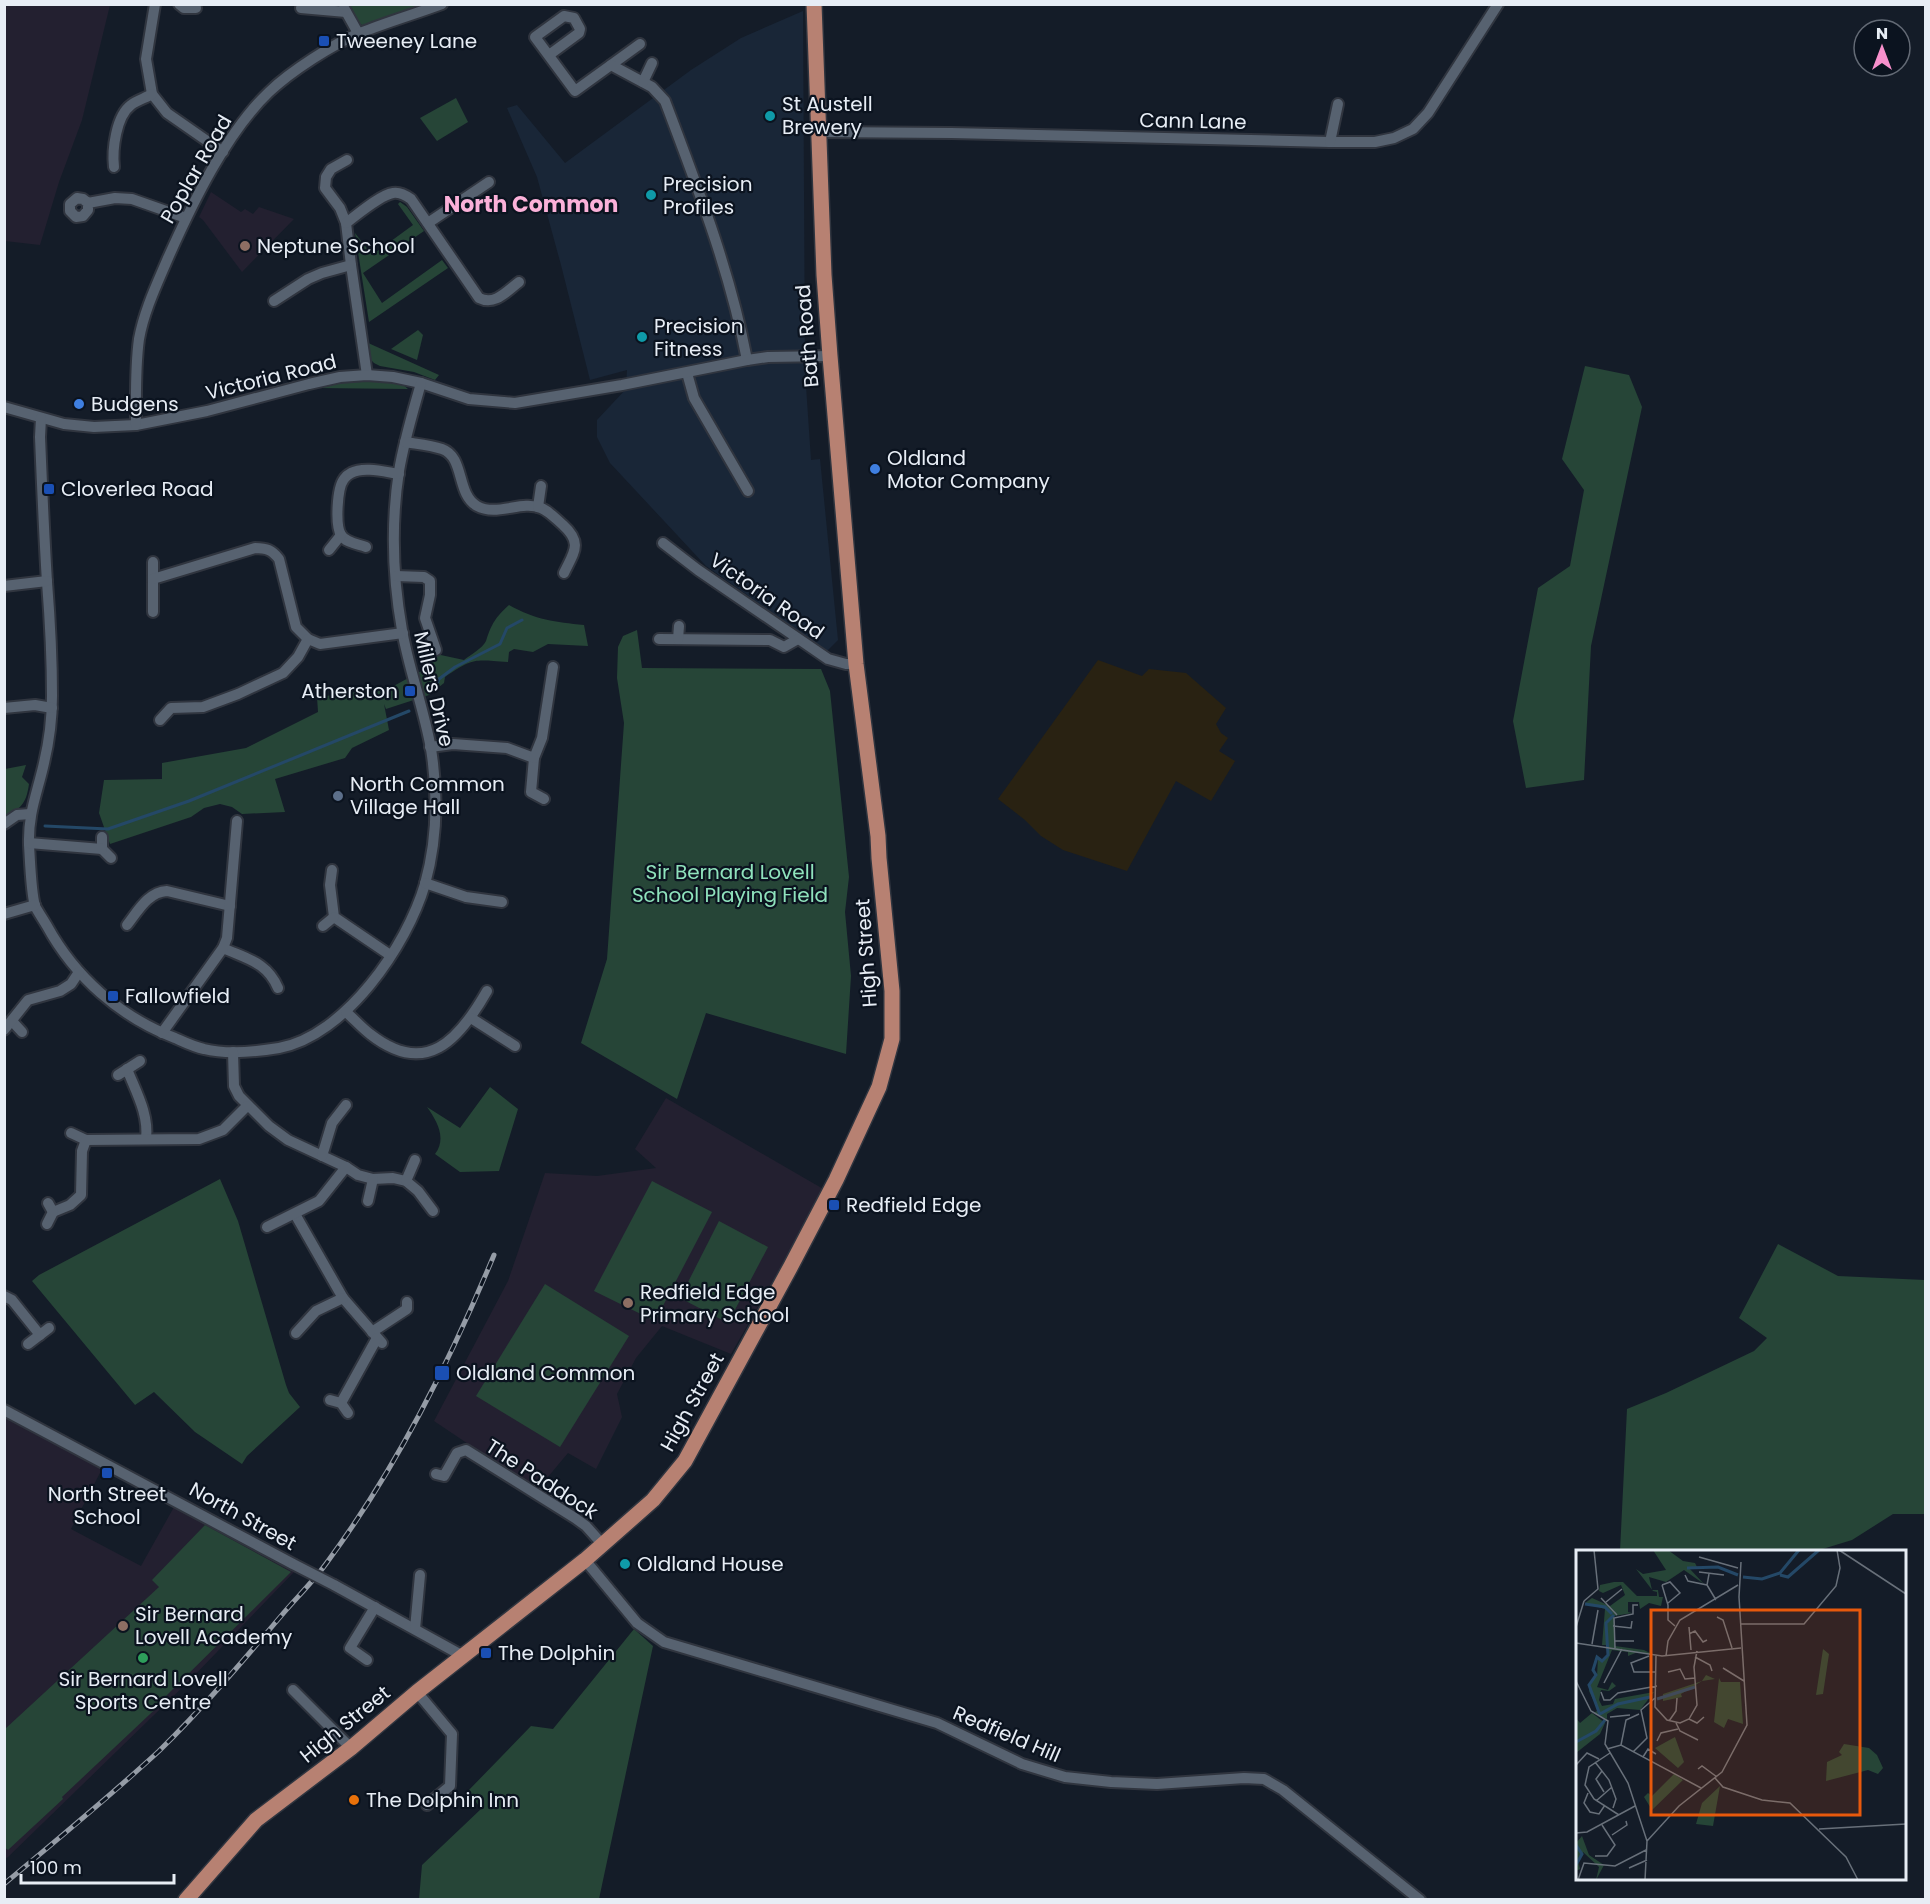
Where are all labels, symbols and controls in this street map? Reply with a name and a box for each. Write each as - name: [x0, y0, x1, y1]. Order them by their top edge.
- north arrow: [1852, 18, 1912, 78]
- text: N: [1876, 22, 1888, 45]
- place label: Tweeney Lane: [336, 27, 477, 55]
- marker: Tweeney Lane: [317, 34, 331, 48]
- place label: St Austell Brewery: [782, 90, 873, 141]
- street label: Cann Lane: [1139, 106, 1247, 136]
- marker: St Austell Brewery: [763, 109, 777, 123]
- street label: Poplar Road: [154, 110, 238, 228]
- place label: Precision Profiles: [663, 170, 752, 221]
- marker: Precision Profiles: [644, 188, 658, 202]
- district label: North Common: [444, 189, 618, 220]
- place label: Neptune School: [257, 232, 415, 260]
- marker: Neptune School: [238, 239, 252, 253]
- street label: Bath Road: [789, 283, 825, 389]
- place label: Precision Fitness: [654, 312, 743, 363]
- marker: Precision Fitness: [635, 330, 649, 344]
- street label: Victoria Road: [203, 347, 339, 407]
- place label: Budgens: [91, 390, 179, 418]
- marker: Budgens: [72, 397, 86, 411]
- place label: Oldland Motor Company: [887, 444, 1050, 495]
- marker: Oldland Motor Company: [868, 462, 882, 476]
- place label: Cloverlea Road: [61, 475, 213, 503]
- marker: Cloverlea Road: [42, 482, 56, 496]
- street label: Victoria Road: [704, 546, 830, 646]
- street label: Millers Drive: [407, 628, 461, 750]
- place label: Atherston: [301, 677, 398, 705]
- marker: Atherston: [403, 684, 417, 698]
- place label: North Common Village Hall: [350, 770, 505, 821]
- marker: North Common Village Hall: [331, 789, 345, 803]
- park label: Sir Bernard Lovell School Playing Field: [632, 858, 828, 909]
- street label: High Street: [848, 898, 884, 1008]
- place label: Fallowfield: [125, 982, 230, 1010]
- marker: Fallowfield: [106, 989, 120, 1003]
- place label: Redfield Edge: [846, 1191, 981, 1219]
- marker: Redfield Edge: [827, 1198, 841, 1212]
- place label: Redfield Edge Primary School: [640, 1278, 789, 1329]
- marker: Redfield Edge Primary School: [621, 1296, 635, 1310]
- street label: High Street: [653, 1348, 731, 1456]
- place label: Oldland Common: [456, 1359, 635, 1387]
- marker: Oldland Common: [433, 1364, 451, 1382]
- street label: The Paddock: [480, 1432, 604, 1526]
- marker: North Street School: [100, 1466, 114, 1480]
- street label: North Street: [184, 1475, 302, 1557]
- place label: North Street School: [48, 1480, 166, 1531]
- place label: Oldland House: [637, 1550, 784, 1578]
- inset map: [1576, 1550, 1906, 1880]
- marker: Oldland House: [618, 1557, 632, 1571]
- place label: Sir Bernard Lovell Academy: [135, 1600, 292, 1651]
- marker: Sir Bernard Lovell Academy: [116, 1619, 130, 1633]
- place label: The Dolphin: [498, 1639, 615, 1667]
- marker: The Dolphin: [479, 1646, 493, 1660]
- marker: Sir Bernard Lovell Sports Centre: [136, 1651, 150, 1665]
- place label: Sir Bernard Lovell Sports Centre: [58, 1665, 228, 1716]
- street label: High Street: [294, 1679, 396, 1769]
- street label: Redfield Hill: [949, 1699, 1065, 1769]
- place label: The Dolphin Inn: [366, 1786, 519, 1814]
- marker: The Dolphin Inn: [347, 1793, 361, 1807]
- scale bar: [21, 1847, 174, 1885]
- text: 100 m: [30, 1855, 82, 1880]

